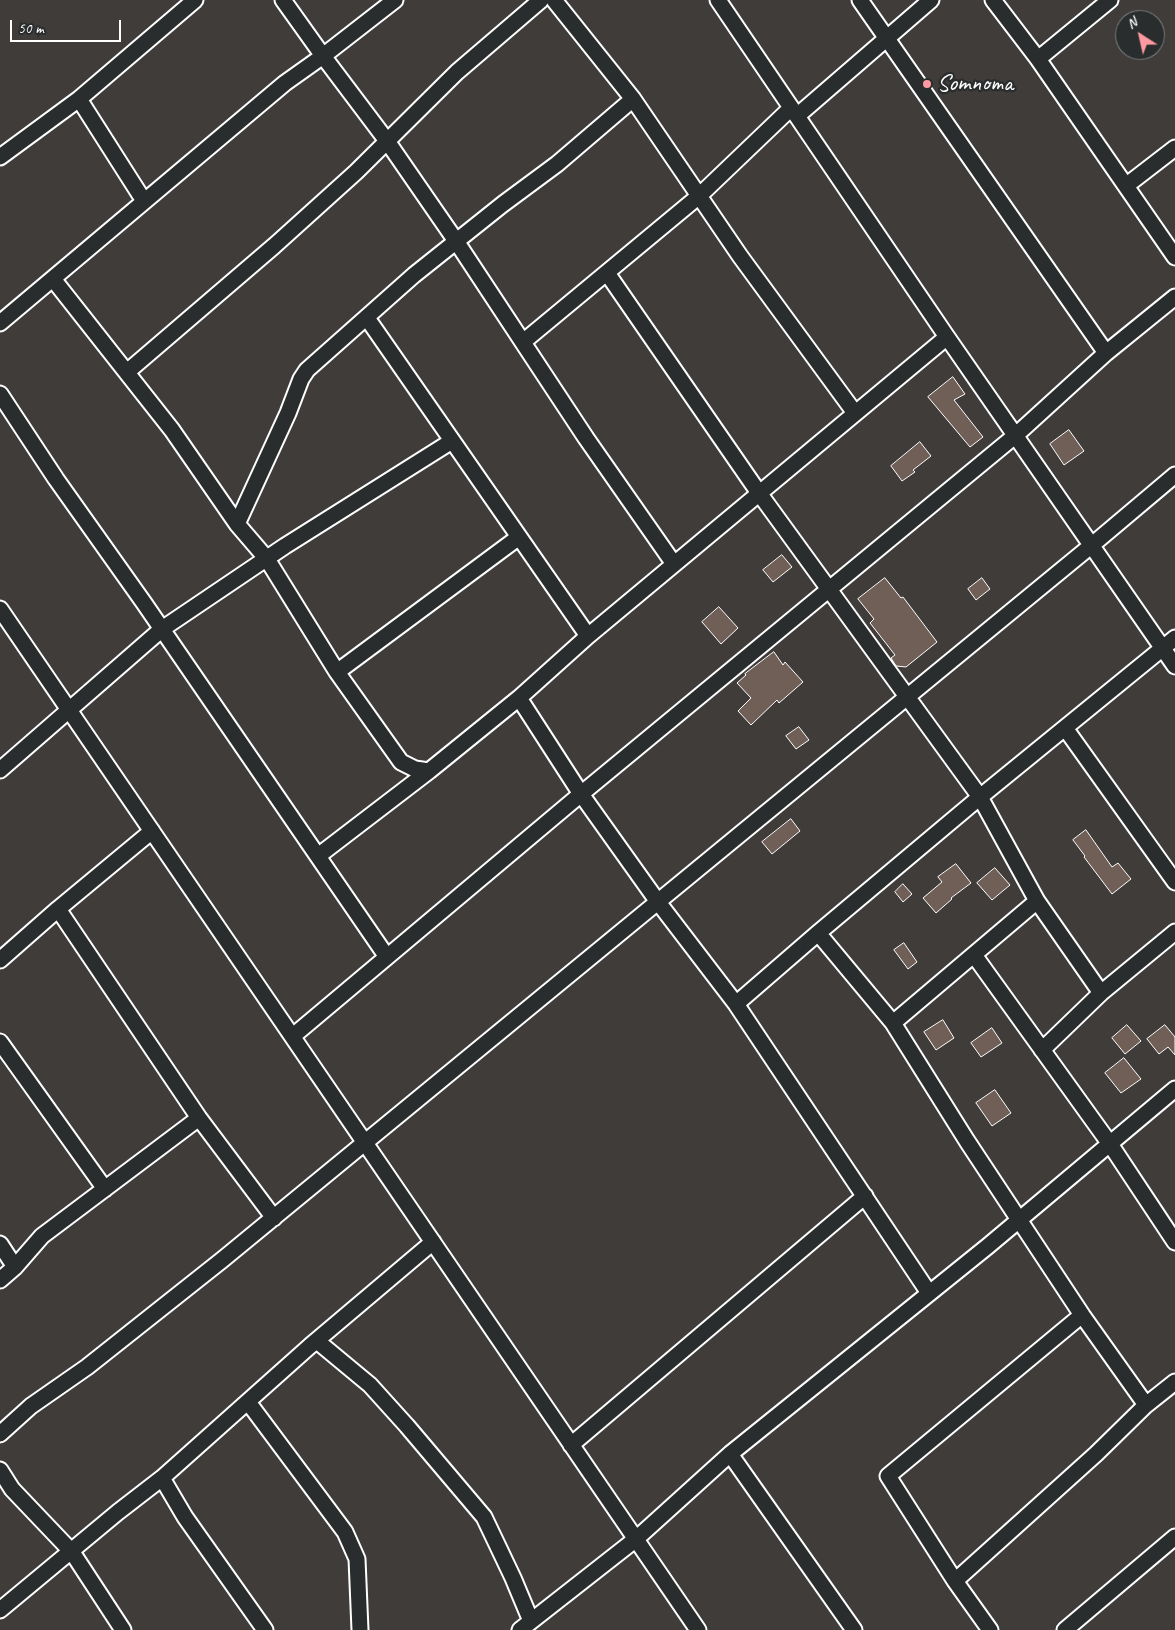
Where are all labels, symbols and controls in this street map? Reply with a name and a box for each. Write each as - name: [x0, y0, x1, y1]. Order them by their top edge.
- scale bar: [12, 10, 124, 42]
- north arrow: [1115, 10, 1165, 60]
- text: N: [1123, 14, 1140, 33]
- text: 50 m: [18, 19, 44, 38]
- place label: Somnoma: [937, 70, 1013, 98]
- marker: Somnoma: [921, 78, 933, 90]

